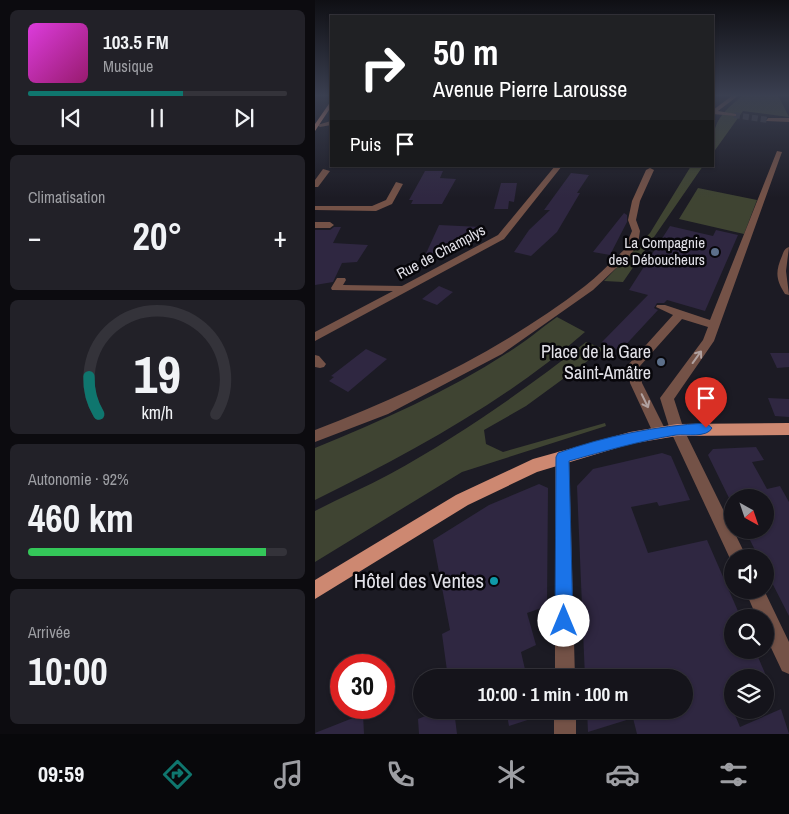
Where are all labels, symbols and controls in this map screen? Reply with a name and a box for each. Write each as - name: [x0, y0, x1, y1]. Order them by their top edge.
- text: 103.5 FM: [103, 29, 169, 55]
- text: 50 m: [433, 29, 498, 76]
- icon: right: [350, 35, 415, 100]
- text: Musique: [103, 55, 153, 77]
- text: Avenue Pierre Larousse: [433, 74, 627, 104]
- icon: previous: [57, 104, 85, 132]
- icon: pause: [143, 104, 171, 132]
- icon: next: [230, 104, 258, 132]
- icon: arrive: [391, 130, 419, 158]
- text: Puis: [350, 131, 381, 157]
- text: Climatisation: [28, 186, 105, 208]
- text: 20°: [133, 211, 182, 262]
- text: −: [28, 218, 41, 256]
- text: +: [274, 218, 287, 256]
- street label: Rue de Champlys: [393, 219, 489, 284]
- place label: La Compagnie des Déboucheurs: [609, 232, 705, 270]
- marker: La Compagnie des Déboucheurs: [709, 246, 721, 258]
- text: 19: [134, 339, 181, 409]
- place label: Place de la Gare Saint-Amâtre: [541, 339, 651, 385]
- one-way arrow: [692, 350, 702, 364]
- marker: Place de la Gare Saint-Amâtre: [655, 356, 667, 368]
- pin: [685, 377, 727, 428]
- icon: arrive: [692, 384, 720, 412]
- one-way arrow: [640, 393, 650, 408]
- text: km/h: [142, 401, 173, 425]
- text: Autonomie · 92%: [28, 468, 129, 490]
- north arrow: [724, 489, 774, 539]
- map controls: [724, 489, 774, 719]
- text: 460 km: [28, 493, 134, 544]
- button: sound: [724, 549, 774, 599]
- place label: Hôtel des Ventes: [354, 566, 484, 595]
- marker: Hôtel des Ventes: [488, 575, 500, 587]
- position arrow: [537, 594, 589, 646]
- button: search: [724, 609, 774, 659]
- text: Arrivée: [28, 621, 70, 643]
- text: 10:00: [28, 646, 108, 697]
- speed limit sign: 30: [330, 654, 395, 719]
- button: layers: [724, 669, 774, 719]
- text: 10:00 · 1 min · 100 m: [478, 681, 628, 707]
- icon: directions: [160, 757, 195, 792]
- icon: music: [271, 757, 306, 792]
- icon: phone: [383, 757, 418, 792]
- icon: climate: [494, 757, 529, 792]
- icon: car: [605, 757, 640, 792]
- icon: filters: [716, 757, 751, 792]
- text: 09:59: [38, 759, 84, 789]

